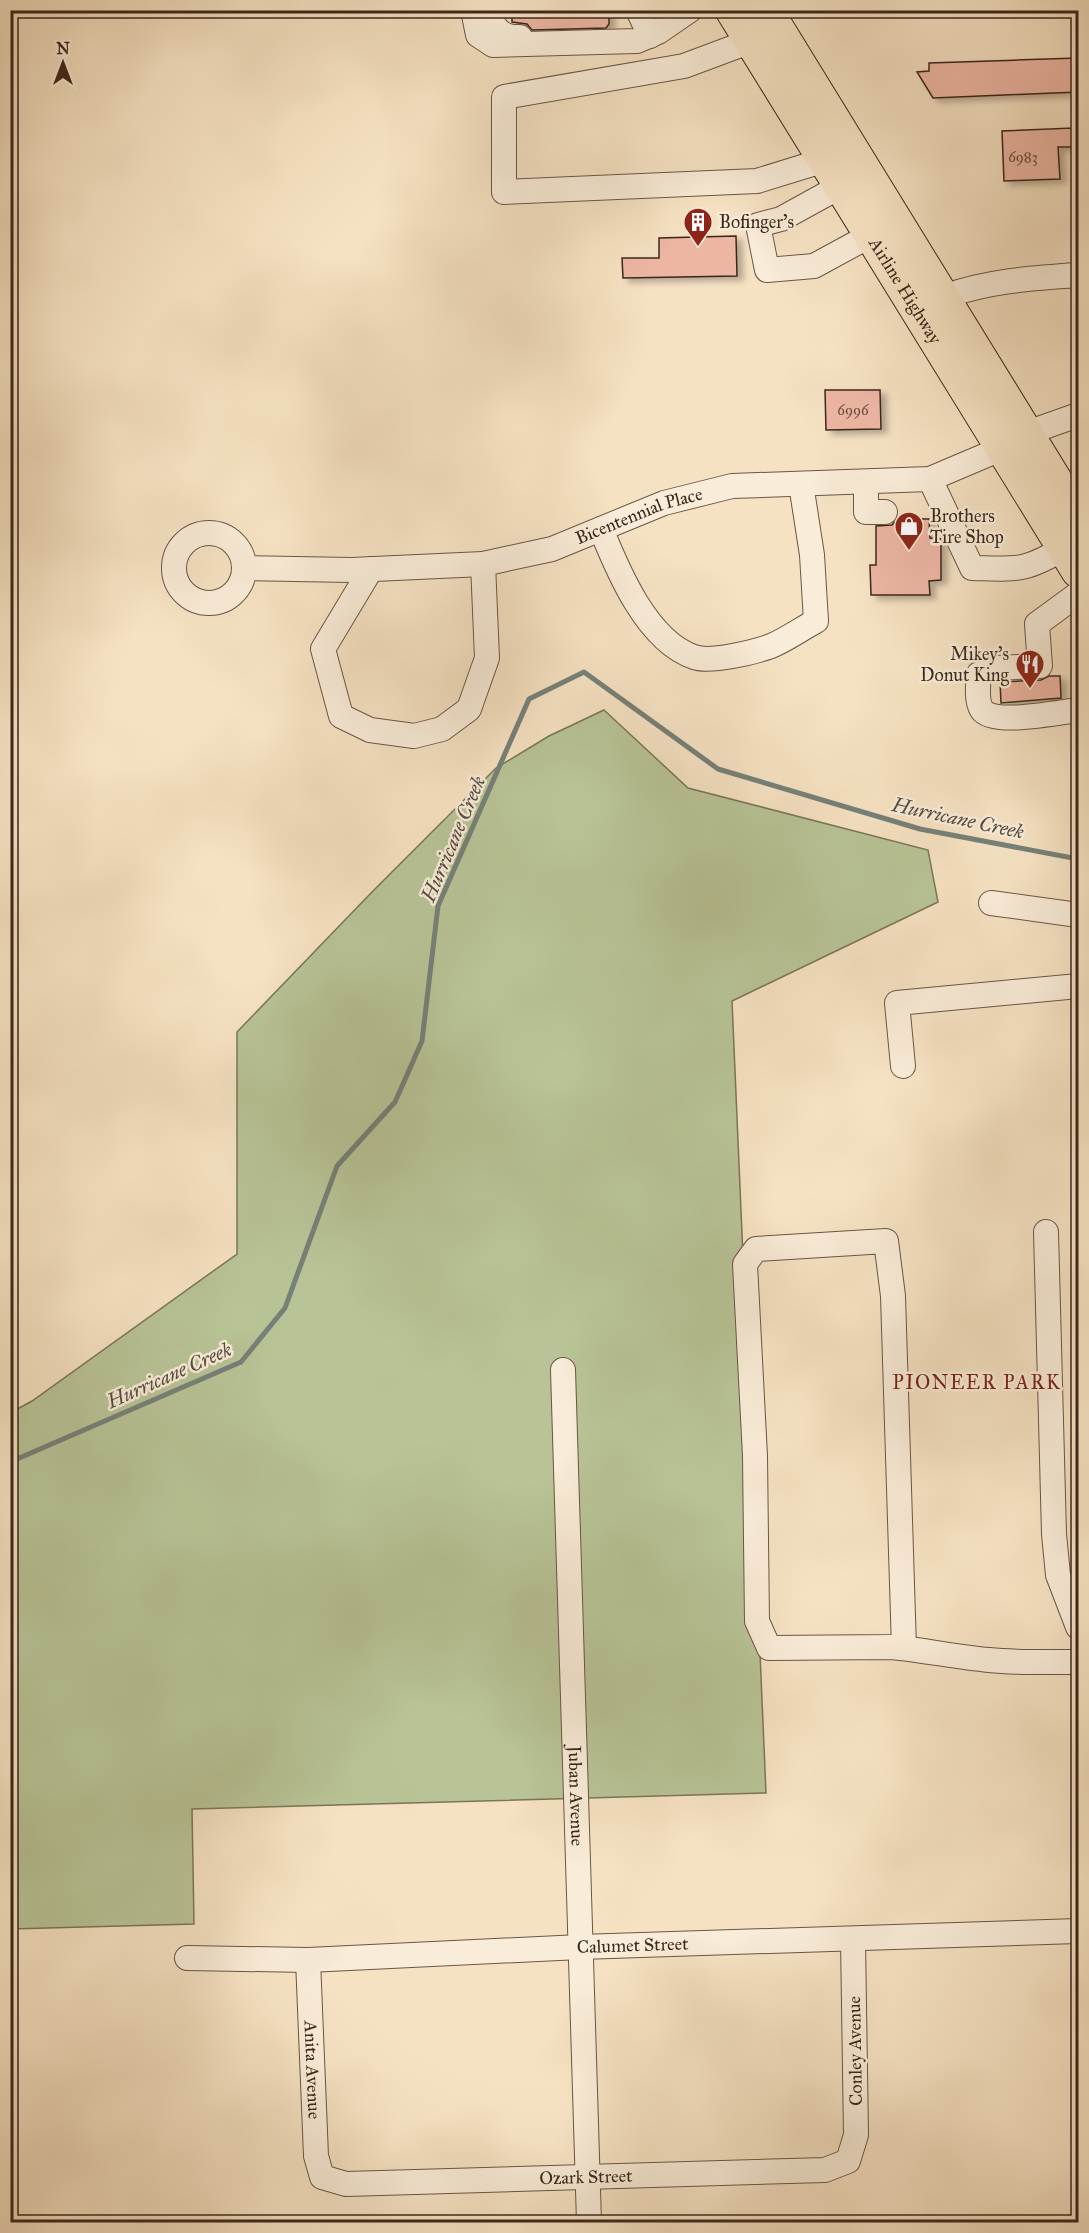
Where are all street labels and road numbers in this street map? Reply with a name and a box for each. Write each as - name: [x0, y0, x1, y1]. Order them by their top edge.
- street label: Airline Highway: [864, 233, 947, 349]
- street label: Bicentennial Place: [572, 483, 705, 549]
- street label: Juban Avenue: [562, 1743, 589, 1846]
- street label: Calumet Street: [576, 1932, 690, 1958]
- street label: Conley Avenue: [843, 1996, 867, 2106]
- street label: Anita Avenue: [299, 2019, 325, 2120]
- street label: Ozark Street: [539, 2165, 633, 2189]

